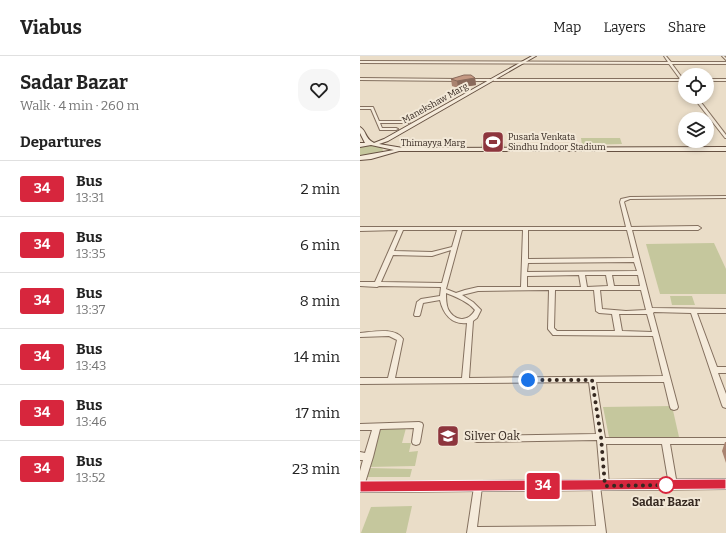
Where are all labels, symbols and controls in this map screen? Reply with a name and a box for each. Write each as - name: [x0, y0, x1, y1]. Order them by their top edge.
- text: Viabus: [20, 16, 82, 39]
- text: Map: [553, 19, 581, 36]
- text: Layers: [603, 19, 646, 36]
- text: Share: [668, 19, 706, 36]
- map controls: [678, 68, 714, 148]
- button: locate: [678, 68, 714, 104]
- button: heart: [298, 69, 340, 111]
- text: Sadar Bazar: [20, 71, 128, 94]
- street label: Manekshaw Marg: [400, 81, 470, 125]
- text: Walk · 4 min · 260 m: [20, 98, 139, 113]
- button: layers: [678, 112, 714, 148]
- sports icon: Pusarla Venkata Sindhu Indoor Stadium: [480, 129, 506, 155]
- place label: Pusarla Venkata Sindhu Indoor Stadium: [508, 132, 606, 152]
- text: Departures: [20, 133, 101, 151]
- street label: Thimayya Marg: [401, 138, 465, 148]
- text: Bus: [76, 172, 102, 190]
- text: 34: [34, 180, 50, 197]
- text: 2 min: [301, 180, 340, 198]
- text: 13:31: [76, 190, 104, 205]
- text: Bus: [76, 228, 102, 246]
- text: 34: [34, 236, 50, 253]
- text: 6 min: [300, 236, 340, 254]
- text: 13:35: [76, 246, 106, 261]
- text: Bus: [76, 284, 102, 302]
- text: 34: [34, 292, 50, 309]
- text: 8 min: [300, 292, 340, 310]
- text: 13:37: [76, 302, 105, 317]
- text: Bus: [76, 340, 102, 358]
- text: 34: [34, 348, 50, 365]
- text: 14 min: [294, 348, 340, 366]
- text: 13:43: [76, 358, 106, 373]
- your location: [518, 370, 538, 390]
- text: Bus: [76, 396, 102, 414]
- text: 34: [34, 404, 50, 421]
- text: 17 min: [295, 404, 340, 422]
- text: 13:46: [76, 414, 107, 429]
- school or university icon: Silver Oak: [435, 423, 461, 449]
- place label: Silver Oak: [464, 429, 520, 443]
- text: Bus: [76, 452, 102, 470]
- text: 34: [34, 460, 50, 477]
- text: 23 min: [292, 460, 340, 478]
- text: 13:52: [76, 470, 105, 485]
- line badge: 34: [525, 473, 561, 499]
- marker: Sadar Bazar: [657, 476, 675, 494]
- text: 34: [535, 477, 551, 494]
- place label: Sadar Bazar: [632, 495, 700, 509]

